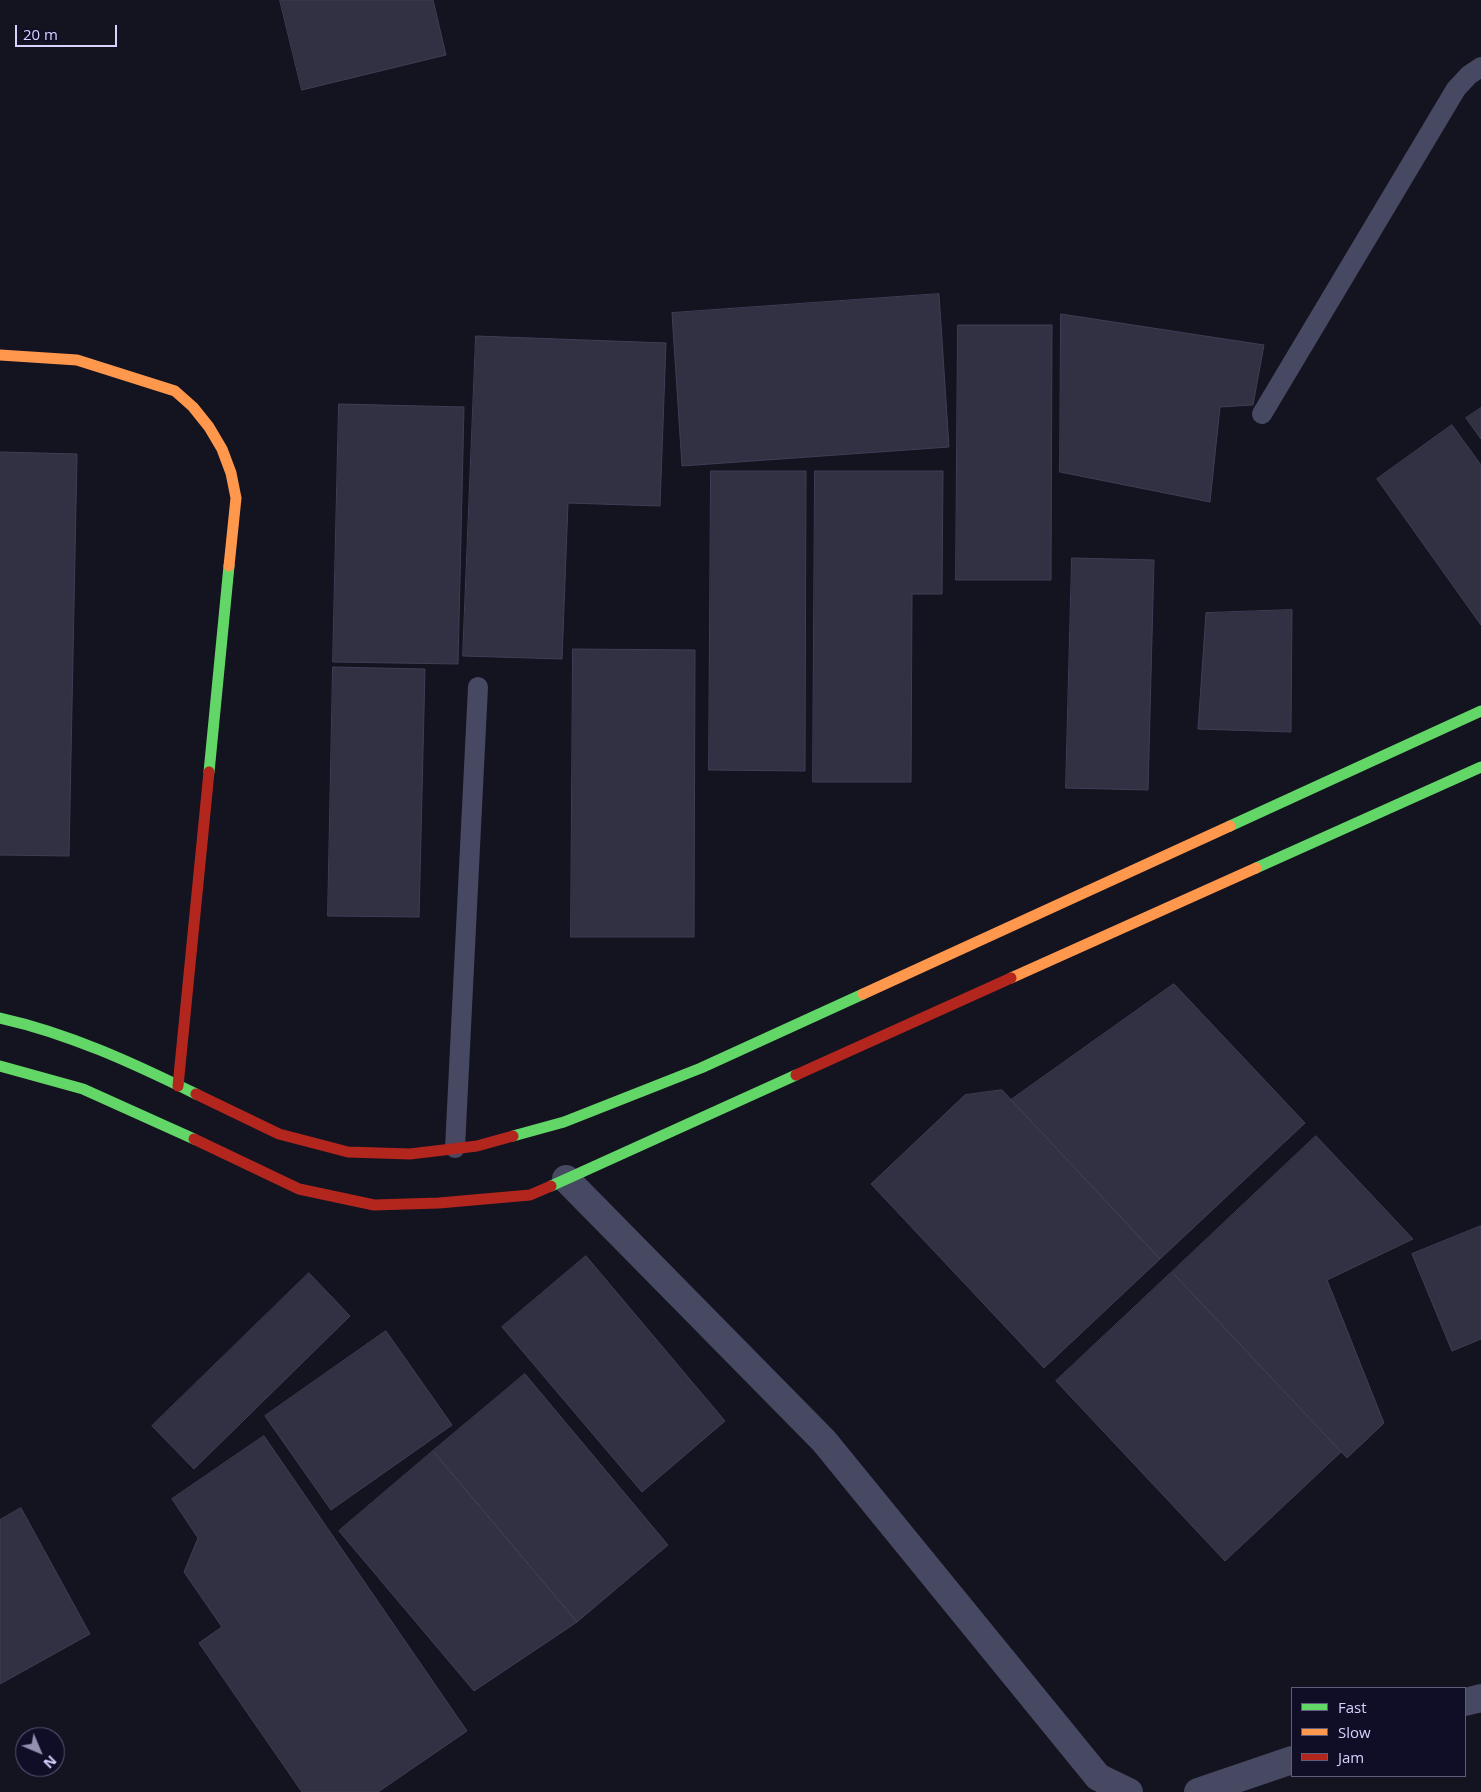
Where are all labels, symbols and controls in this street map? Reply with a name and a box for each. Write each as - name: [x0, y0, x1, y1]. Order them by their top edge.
- scale bar: [18, 15, 120, 47]
- text: 20 m: [23, 24, 58, 44]
- legend: [1291, 1687, 1466, 1777]
- text: Fast: [1338, 1697, 1367, 1717]
- text: Slow: [1338, 1722, 1371, 1742]
- north arrow: [15, 1727, 65, 1777]
- text: Jam: [1338, 1747, 1364, 1767]
- text: N: [40, 1752, 61, 1773]

